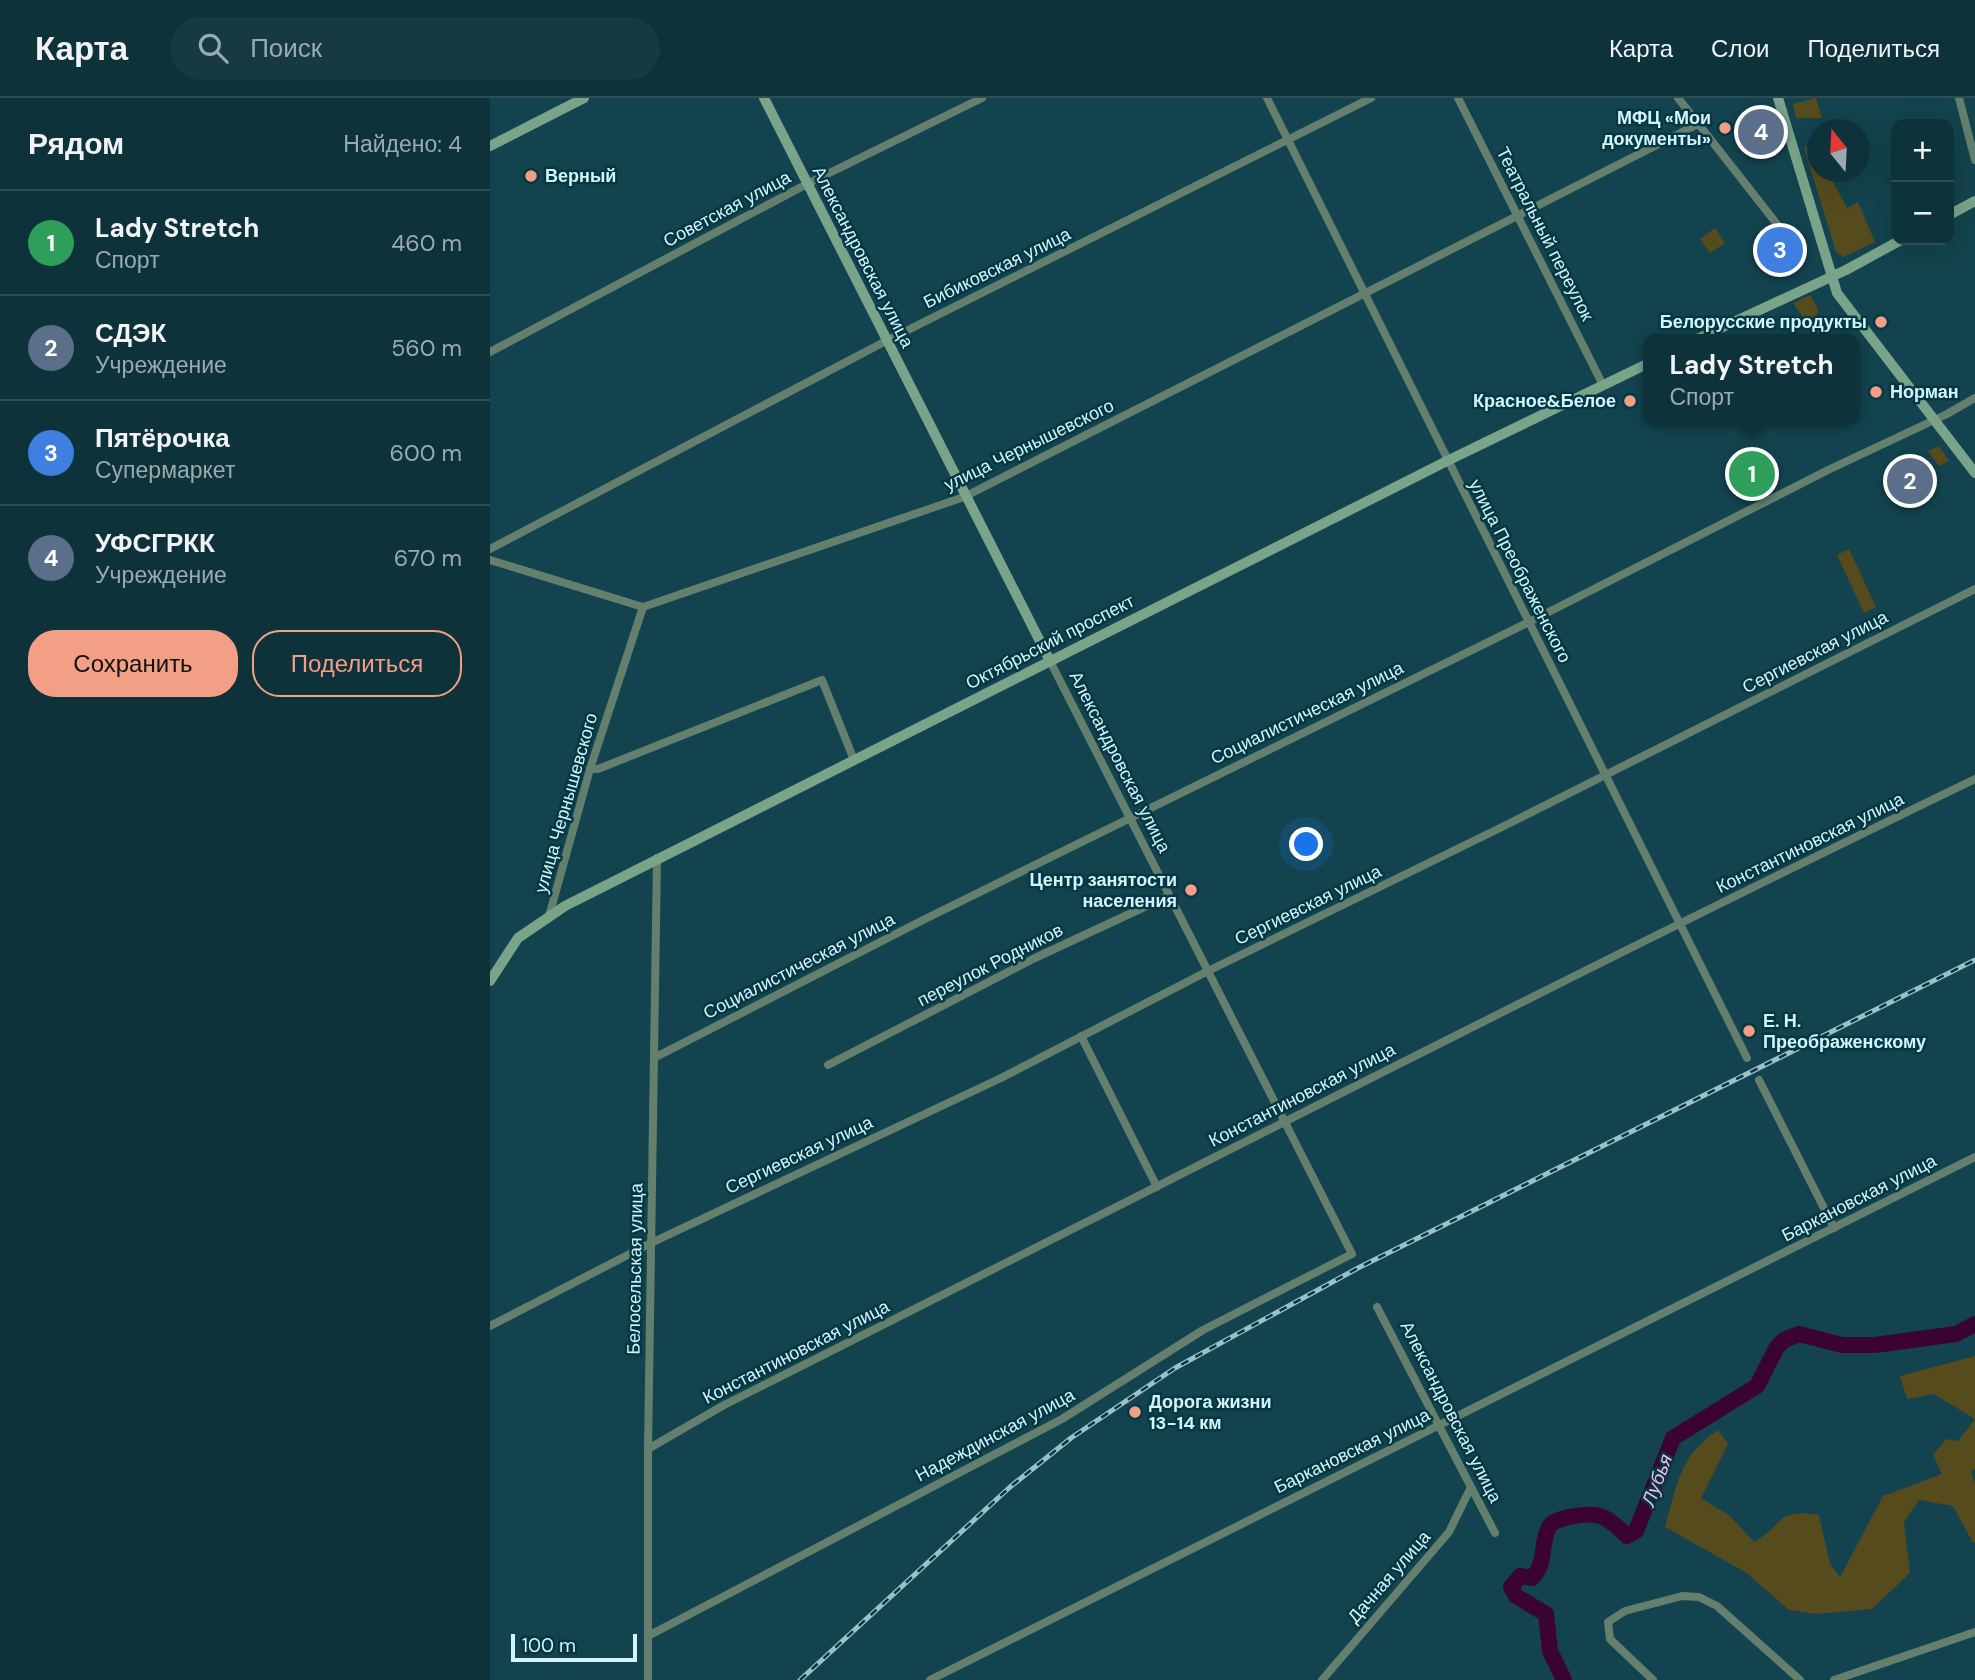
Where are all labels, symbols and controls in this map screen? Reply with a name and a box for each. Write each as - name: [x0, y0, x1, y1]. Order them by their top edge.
- search box: [170, 17, 660, 80]
- text: Карта: [35, 27, 128, 70]
- icon: search: [194, 29, 232, 67]
- text: Поиск: [250, 31, 322, 65]
- text: Карта: [1609, 33, 1673, 64]
- text: Слои: [1711, 33, 1769, 64]
- text: Поделиться: [1807, 33, 1940, 64]
- place label: МФЦ «Мои документы»: [1602, 106, 1711, 151]
- pin: 4: [1738, 106, 1784, 158]
- north arrow: [1807, 119, 1870, 182]
- map controls: [1891, 119, 1954, 245]
- button: +: [1891, 119, 1954, 182]
- marker: МФЦ «Мои документы»: [1717, 120, 1733, 136]
- text: Рядом: [28, 124, 124, 163]
- text: Найдено: 4: [343, 129, 462, 159]
- street label: Театральный переулок: [1491, 143, 1599, 325]
- street label: Александровская улица: [807, 162, 920, 353]
- place label: Верный: [545, 164, 616, 188]
- street label: Советская улица: [659, 165, 796, 253]
- marker: Верный: [523, 168, 539, 184]
- button: −: [1891, 182, 1954, 245]
- text: Lady Stretch: [95, 211, 259, 245]
- street label: Бибиковская улица: [919, 221, 1075, 314]
- pin: 3: [1757, 224, 1803, 276]
- text: 1: [47, 228, 55, 258]
- text: 460 m: [391, 228, 462, 258]
- text: Спорт: [95, 245, 160, 275]
- place label: Белорусские продукты: [1660, 310, 1867, 334]
- marker: Белорусские продукты: [1873, 314, 1889, 330]
- text: СДЭК: [95, 316, 166, 350]
- text: 2: [44, 333, 58, 363]
- text: 560 m: [391, 333, 462, 363]
- popup: [1643, 334, 1860, 425]
- text: Lady Stretch: [1669, 348, 1834, 382]
- text: Учреждение: [95, 350, 227, 380]
- place label: Норман: [1890, 380, 1959, 404]
- text: Спорт: [1669, 382, 1734, 412]
- marker: Норман: [1868, 384, 1884, 400]
- place label: Красное&Белое: [1473, 389, 1616, 413]
- street label: улица Чернышевского: [940, 393, 1118, 497]
- marker: Красное&Белое: [1622, 393, 1638, 409]
- text: Пятёрочка: [95, 421, 230, 455]
- text: 3: [44, 438, 58, 468]
- text: 600 m: [389, 438, 462, 468]
- pin: 1: [1729, 448, 1775, 500]
- text: Супермаркет: [95, 455, 235, 485]
- pin: 2: [1887, 455, 1933, 507]
- street label: улица Преображенского: [1463, 475, 1577, 667]
- text: УФСГРКК: [95, 526, 215, 560]
- text: 4: [44, 543, 58, 573]
- text: 670 m: [394, 543, 462, 573]
- text: Учреждение: [95, 560, 227, 590]
- street label: Октябрьский проспект: [962, 589, 1138, 695]
- street label: Сергиевская улица: [1738, 604, 1893, 699]
- button: Сохранить: [28, 630, 238, 697]
- button: Поделиться: [252, 630, 462, 697]
- street label: Социалистическая улица: [1206, 655, 1408, 770]
- street label: Александровская улица: [1064, 667, 1177, 858]
- street label: улица Чернышевского: [529, 710, 603, 896]
- street label: Константиновская улица: [1712, 787, 1909, 899]
- your location: [1289, 827, 1323, 861]
- street label: Сергиевская улица: [1231, 859, 1386, 951]
- place label: Центр занятости населения: [1029, 868, 1177, 913]
- marker: Центр занятости населения: [1183, 882, 1199, 898]
- street label: Социалистическая улица: [699, 907, 900, 1025]
- street label: переулок Родников: [913, 918, 1067, 1012]
- place label: Е. Н. Преображенскому: [1763, 1009, 1926, 1054]
- marker: Е. Н. Преображенскому: [1741, 1023, 1757, 1039]
- street label: Константиновская улица: [1205, 1037, 1400, 1153]
- street label: Сергиевская улица: [721, 1110, 878, 1200]
- street label: Баркановская улица: [1777, 1148, 1941, 1247]
- street label: Белосельская улица: [622, 1182, 649, 1355]
- street label: Константиновская улица: [699, 1294, 894, 1410]
- street label: Александровская улица: [1395, 1317, 1508, 1508]
- street label: Надеждинская улица: [911, 1382, 1080, 1487]
- place label: Дорога жизни 13-14 км: [1149, 1390, 1271, 1435]
- street label: Баркановская улица: [1270, 1402, 1435, 1499]
- marker: Дорога жизни 13-14 км: [1127, 1404, 1143, 1420]
- water label: Лубья: [1635, 1450, 1678, 1511]
- street label: Дачная улица: [1342, 1525, 1436, 1628]
- scale bar: [511, 1631, 637, 1663]
- text: 100 m: [522, 1633, 576, 1658]

